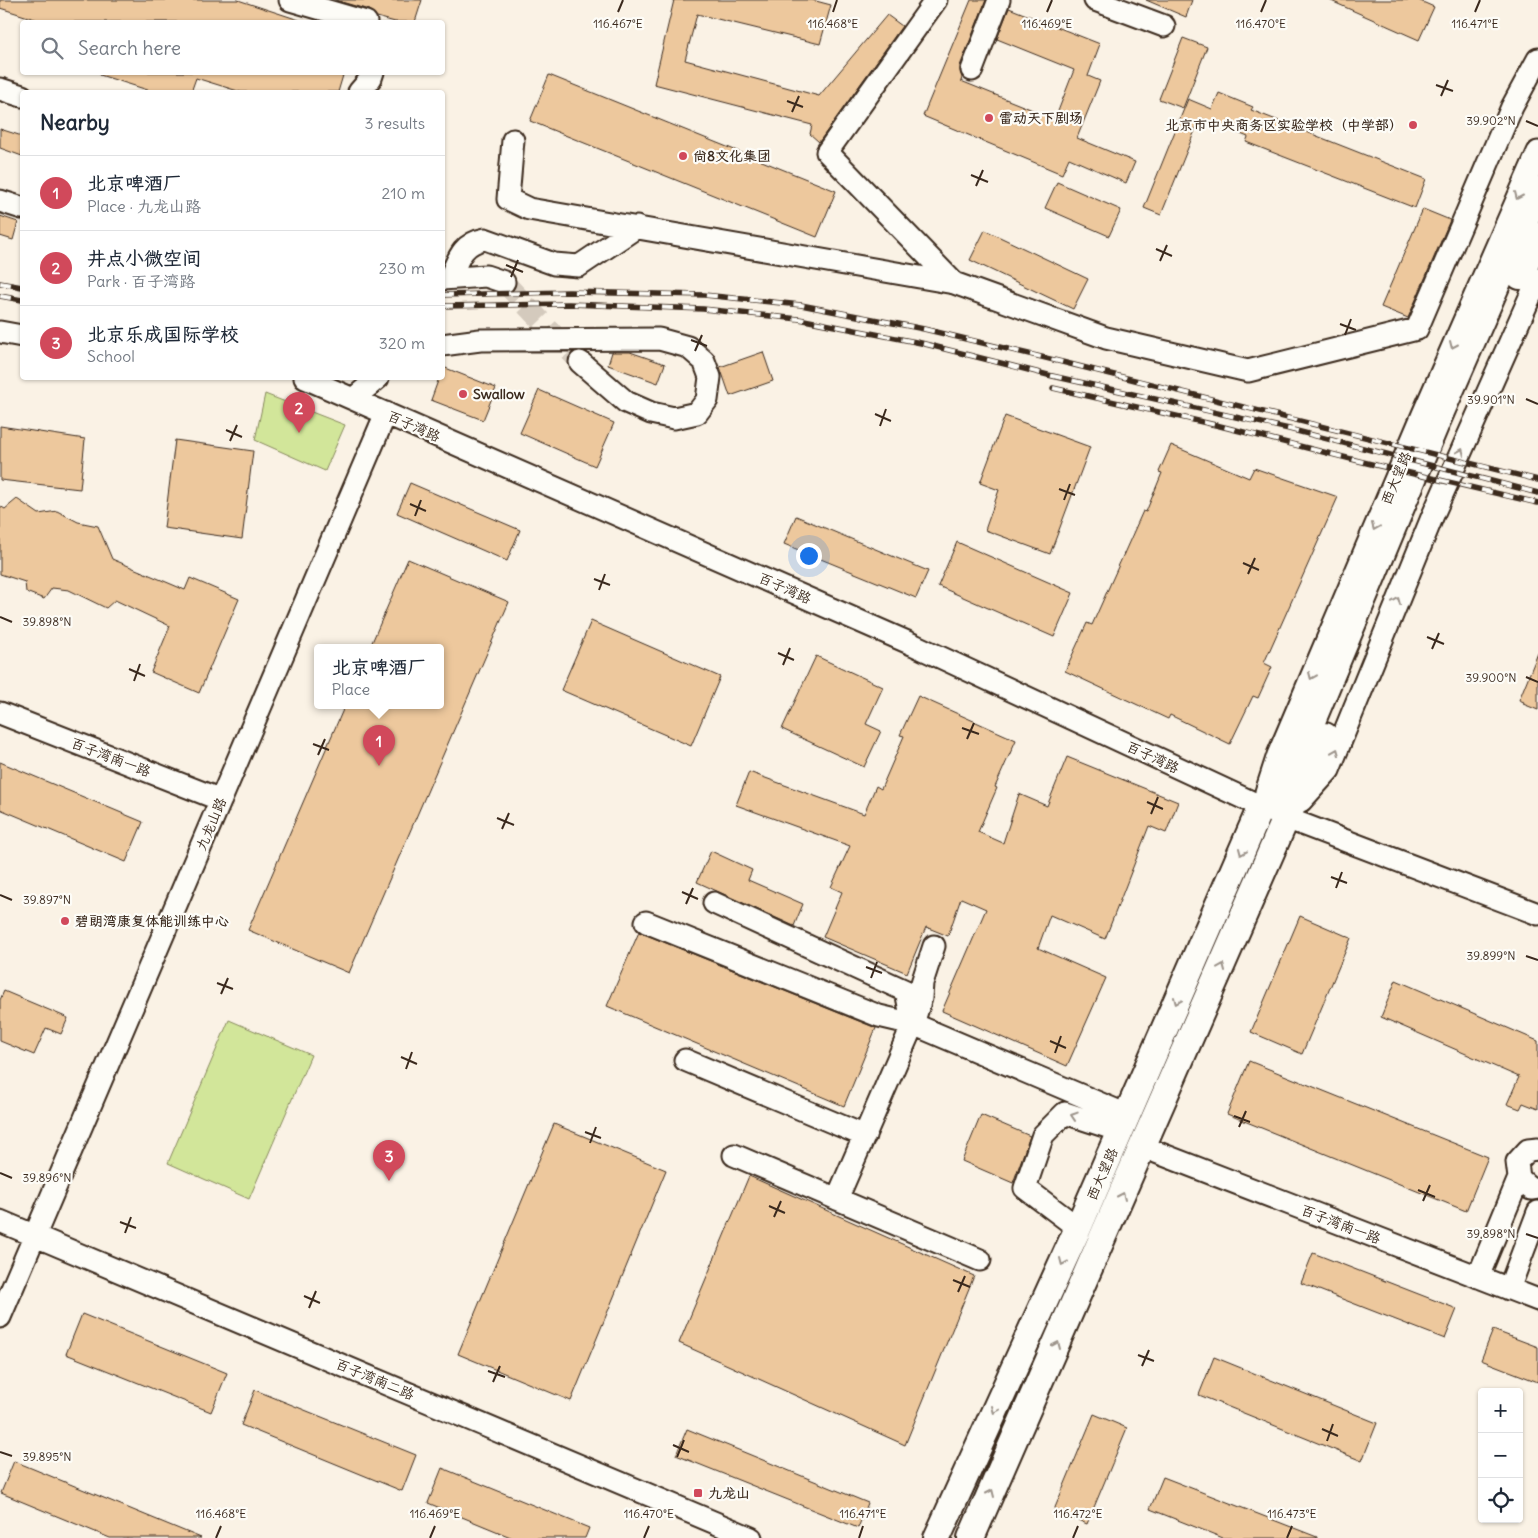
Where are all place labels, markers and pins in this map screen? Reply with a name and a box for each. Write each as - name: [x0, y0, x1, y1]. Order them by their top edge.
- place label: 雷动天下剧场: [999, 109, 1083, 127]
- marker: 雷动天下剧场: [983, 112, 995, 124]
- place label: 北京市中央商务区实验学校（中学部）: [1165, 116, 1403, 134]
- marker: 北京市中央商务区实验学校（中学部）: [1407, 119, 1419, 131]
- place label: 尚8文化集团: [693, 147, 771, 165]
- marker: 尚8文化集团: [677, 150, 689, 162]
- place label: Swallow: [473, 385, 525, 403]
- marker: Swallow: [457, 388, 469, 400]
- pin: 2: [283, 392, 315, 433]
- pin: 1: [363, 725, 395, 766]
- place label: 碧朗湾康复体能训练中心: [75, 912, 229, 930]
- marker: 碧朗湾康复体能训练中心: [59, 915, 71, 927]
- pin: 3: [373, 1140, 405, 1181]
- place label: 九龙山: [708, 1484, 750, 1502]
- marker: 九龙山: [692, 1487, 704, 1499]

